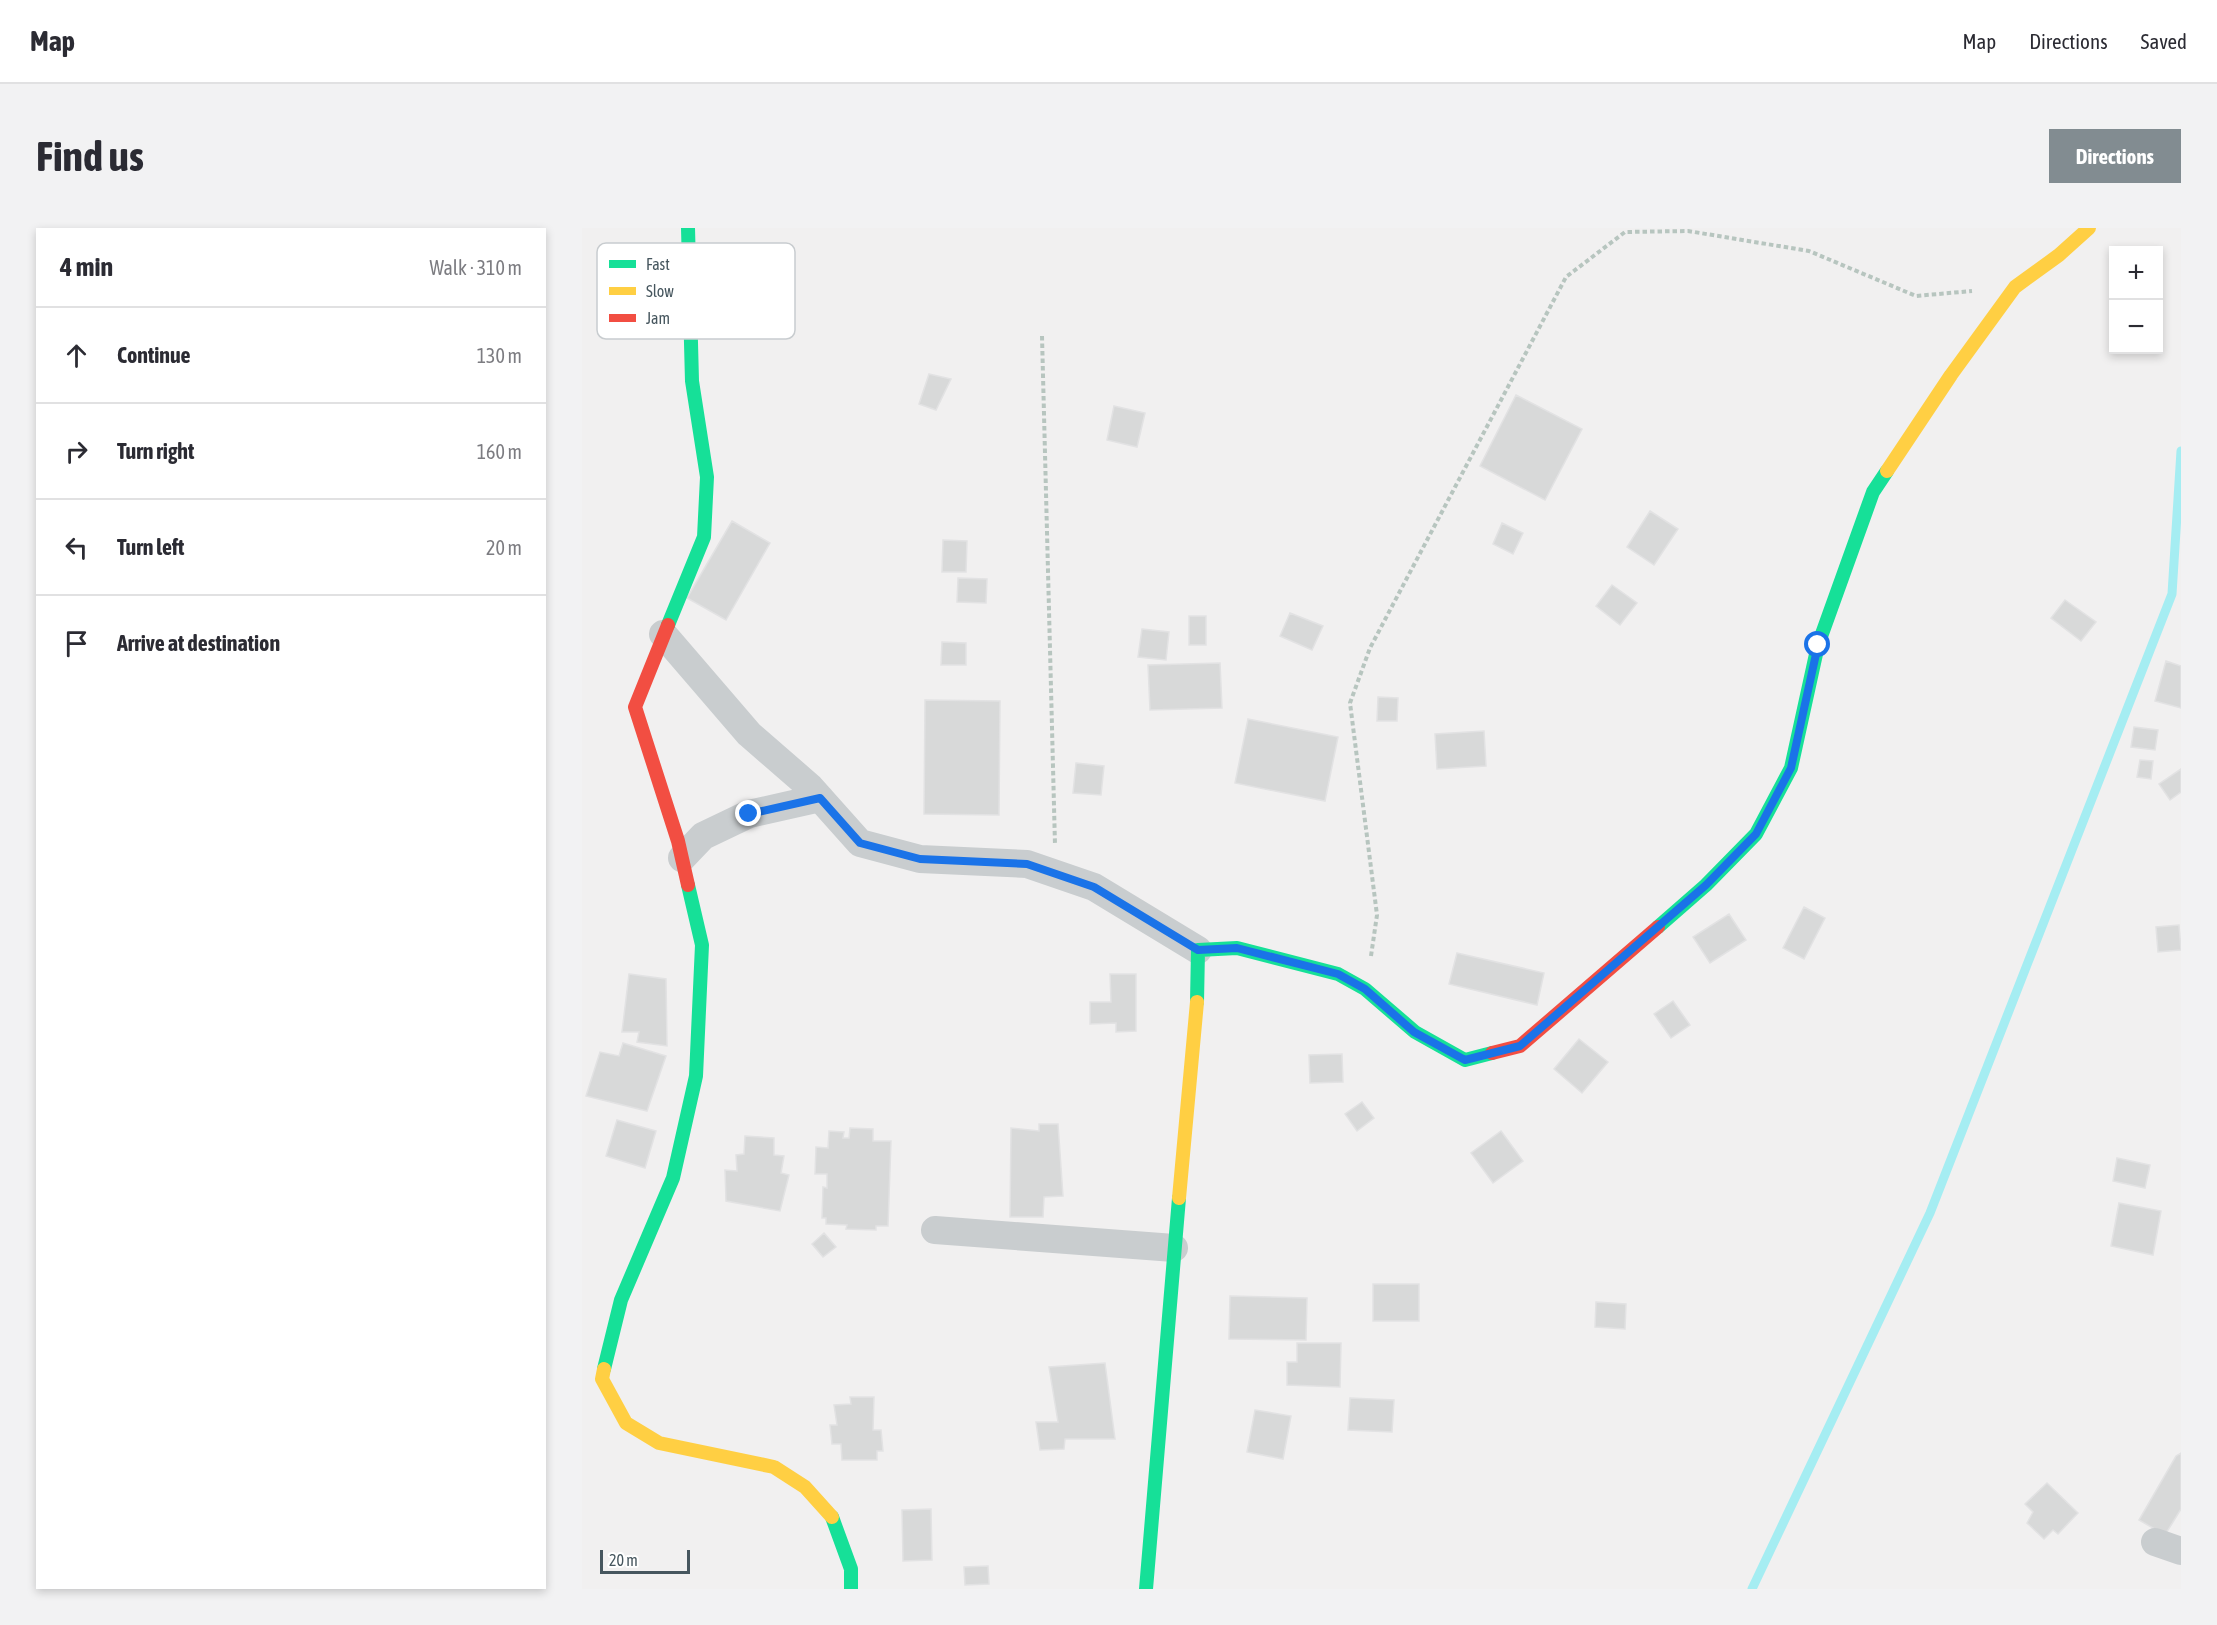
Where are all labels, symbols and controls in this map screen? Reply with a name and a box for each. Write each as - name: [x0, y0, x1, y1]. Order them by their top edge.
- text: Map: [30, 25, 75, 57]
- text: Map: [1962, 29, 1996, 53]
- text: Directions: [2029, 29, 2108, 53]
- text: Saved: [2141, 29, 2187, 53]
- button: Directions: [2049, 129, 2181, 183]
- text: Find us: [36, 132, 144, 180]
- legend: [597, 243, 795, 339]
- map controls: [2109, 246, 2163, 354]
- button: +: [2109, 246, 2163, 300]
- text: 4 min: [60, 252, 113, 282]
- text: Fast: [646, 255, 670, 273]
- text: Walk · 310 m: [430, 256, 522, 279]
- text: Slow: [646, 282, 674, 300]
- button: −: [2109, 300, 2163, 354]
- text: Jam: [646, 309, 670, 327]
- icon: ahead: [60, 339, 93, 372]
- text: Continue: [117, 342, 191, 368]
- text: 130 m: [477, 344, 522, 367]
- icon: right: [60, 435, 93, 468]
- text: Turn right: [117, 438, 194, 464]
- text: 160 m: [477, 440, 522, 463]
- icon: left: [60, 531, 93, 564]
- text: Turn left: [117, 534, 184, 560]
- text: 20 m: [486, 536, 522, 559]
- icon: arrive: [60, 627, 93, 660]
- text: Arrive at destination: [117, 630, 280, 656]
- route start: [1804, 631, 1830, 657]
- route end: [735, 800, 761, 826]
- scale bar: [600, 1547, 690, 1574]
- text: 20 m: [609, 1551, 638, 1569]

